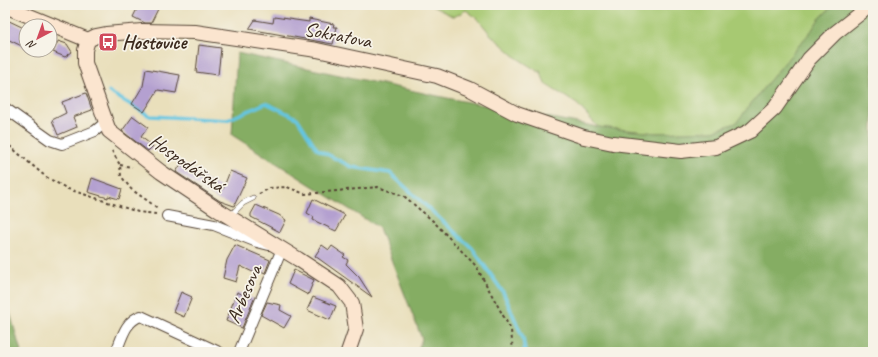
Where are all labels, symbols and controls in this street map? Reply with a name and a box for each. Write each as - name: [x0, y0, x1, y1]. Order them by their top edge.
- street label: Sokratova: [302, 16, 375, 54]
- north arrow: [18, 18, 58, 58]
- place label: Hostovice: [122, 30, 188, 55]
- bus stop icon: Hostovice: [97, 31, 119, 53]
- text: N: [23, 37, 39, 53]
- street label: Hospodářská: [144, 128, 231, 199]
- street label: Arbesova: [221, 259, 268, 327]

